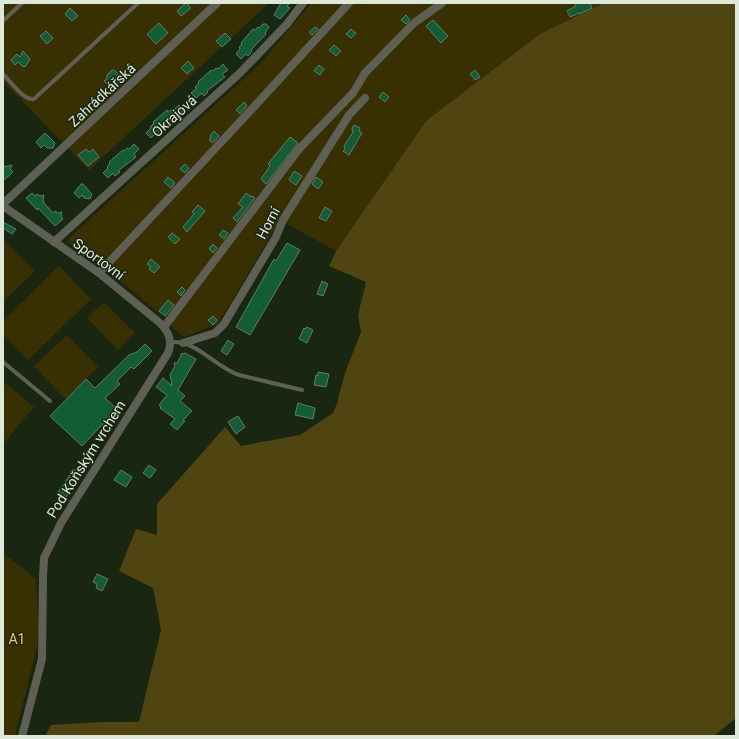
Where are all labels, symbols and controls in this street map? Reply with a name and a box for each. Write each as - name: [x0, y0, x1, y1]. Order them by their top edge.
- street label: Zahrádkářská: [65, 60, 139, 130]
- street label: Okrajová: [148, 92, 200, 140]
- street label: Horní: [253, 204, 283, 242]
- street label: Sportovní: [70, 235, 128, 283]
- street label: Pod Koňským vrchem: [43, 397, 129, 521]
- park label: A1: [8, 631, 26, 647]

